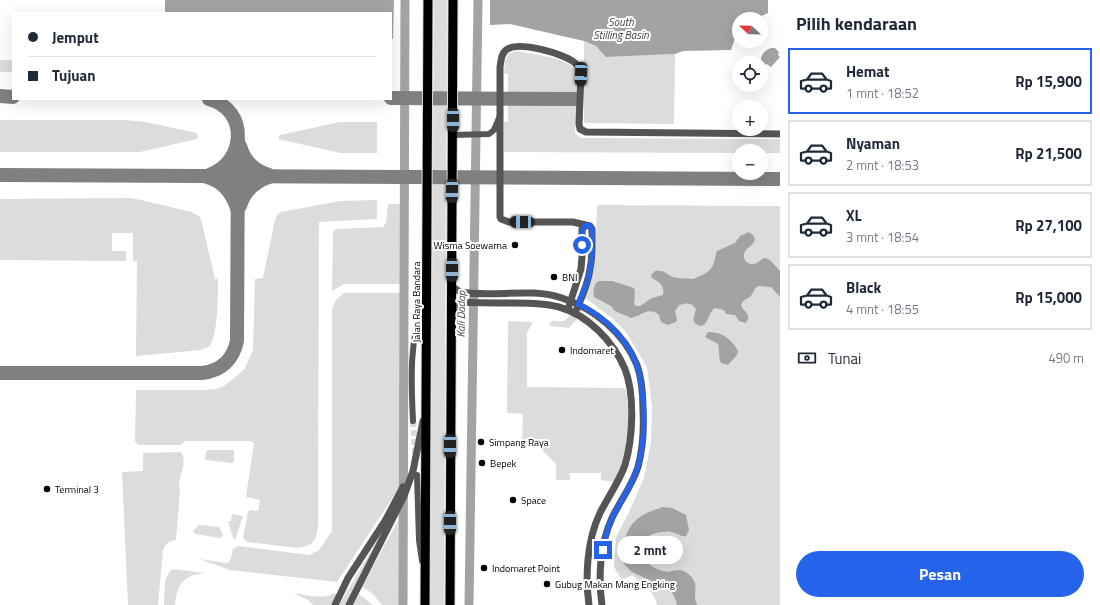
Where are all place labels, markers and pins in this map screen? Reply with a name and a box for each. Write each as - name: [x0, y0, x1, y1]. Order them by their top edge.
- place label: Wisma Soewarna: [434, 238, 507, 253]
- marker: Wisma Soewarna: [510, 240, 520, 250]
- place label: BNI: [562, 270, 577, 285]
- marker: BNI: [549, 272, 559, 282]
- place label: Indomaret: [570, 343, 614, 358]
- marker: Indomaret: [557, 345, 567, 355]
- place label: Simpang Raya: [489, 435, 549, 450]
- marker: Simpang Raya: [476, 437, 486, 447]
- place label: Bepek: [490, 456, 517, 471]
- marker: Bepek: [477, 458, 487, 468]
- place label: Terminal 3: [55, 482, 99, 497]
- marker: Terminal 3: [42, 484, 52, 494]
- place label: Space: [521, 493, 546, 508]
- marker: Space: [508, 495, 518, 505]
- place label: Indomaret Point: [492, 561, 561, 576]
- marker: Indomaret Point: [479, 563, 489, 573]
- place label: Gubug Makan Mang Engking: [555, 577, 675, 592]
- marker: Gubug Makan Mang Engking: [542, 579, 552, 589]

